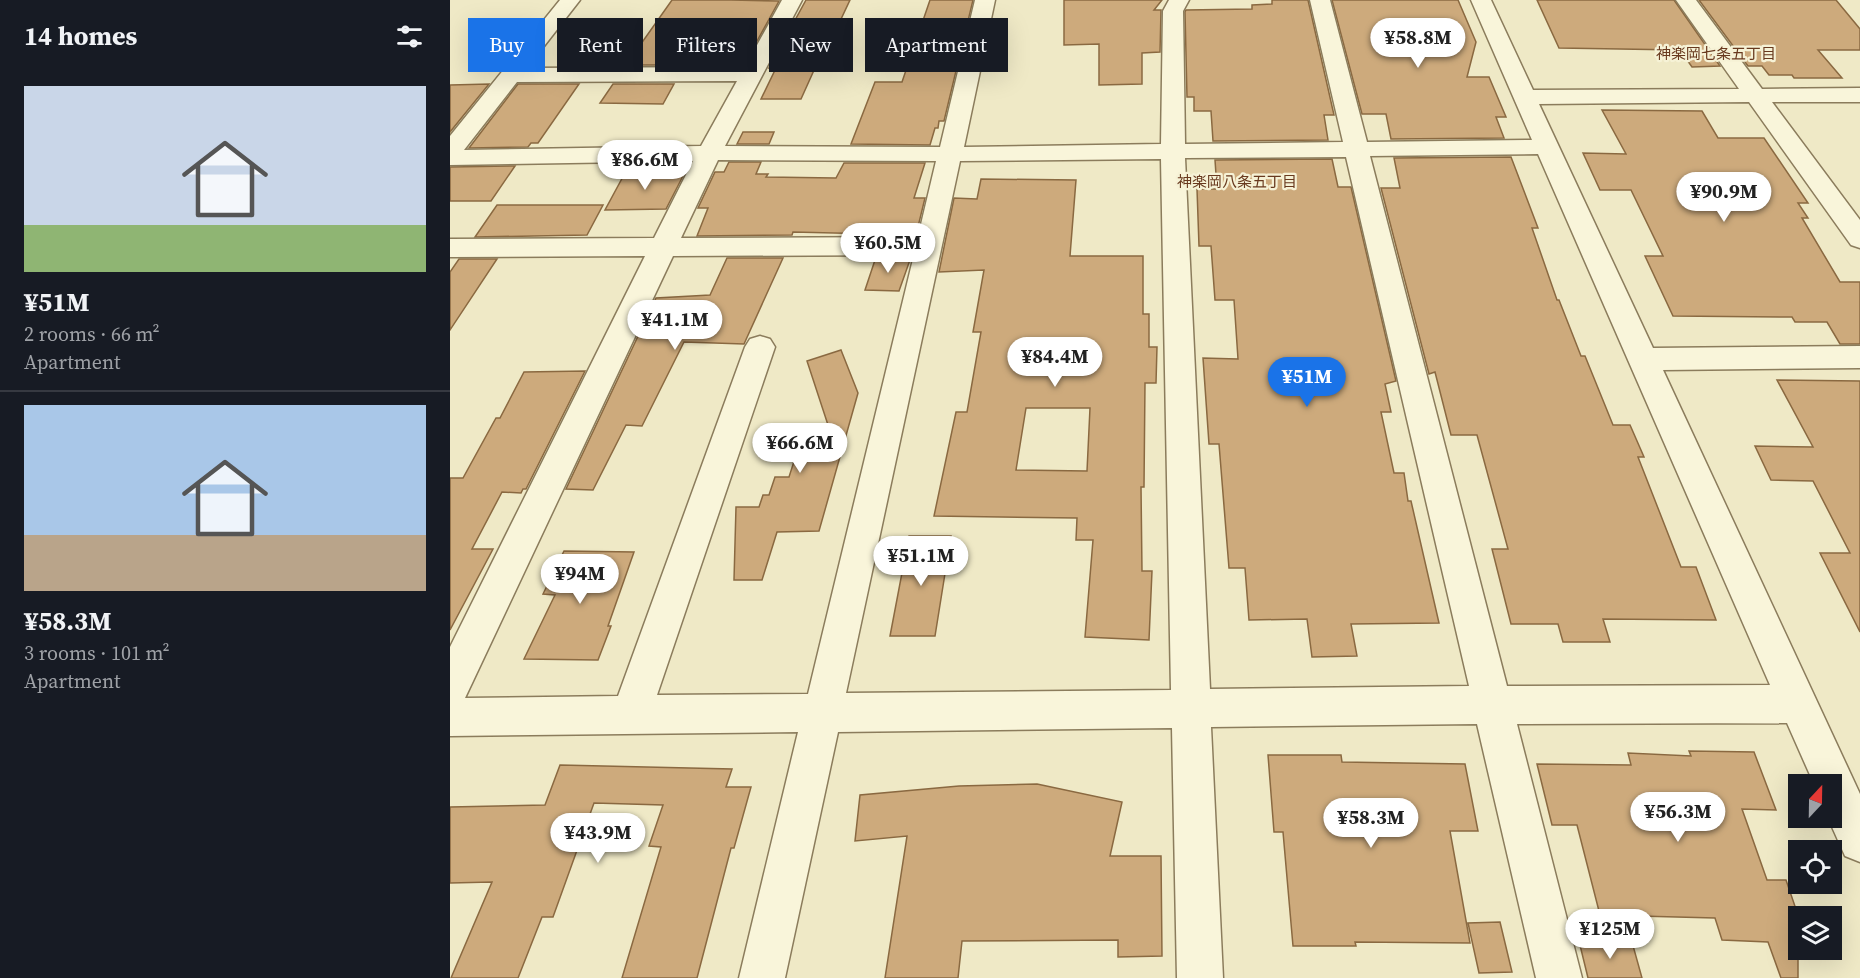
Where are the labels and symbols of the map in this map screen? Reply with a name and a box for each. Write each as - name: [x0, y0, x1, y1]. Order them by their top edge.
- pin: ¥58.8M: [1369, 18, 1467, 69]
- district label: 神楽岡七条五丁目: [1656, 43, 1776, 64]
- pin: ¥86.6M: [596, 140, 694, 191]
- district label: 神楽岡八条五丁目: [1177, 171, 1297, 192]
- pin: ¥90.9M: [1675, 172, 1773, 223]
- pin: ¥60.5M: [839, 223, 937, 274]
- pin: ¥41.1M: [626, 300, 724, 351]
- pin: ¥84.4M: [1006, 337, 1104, 388]
- pin: ¥51M: [1271, 357, 1343, 408]
- pin: ¥66.6M: [751, 423, 849, 474]
- pin: ¥51.1M: [872, 536, 970, 587]
- pin: ¥94M: [544, 554, 616, 605]
- north arrow: [1788, 774, 1842, 828]
- pin: ¥56.3M: [1629, 792, 1727, 843]
- pin: ¥58.3M: [1322, 798, 1420, 849]
- pin: ¥43.9M: [549, 813, 647, 864]
- pin: ¥125M: [1568, 909, 1652, 960]

